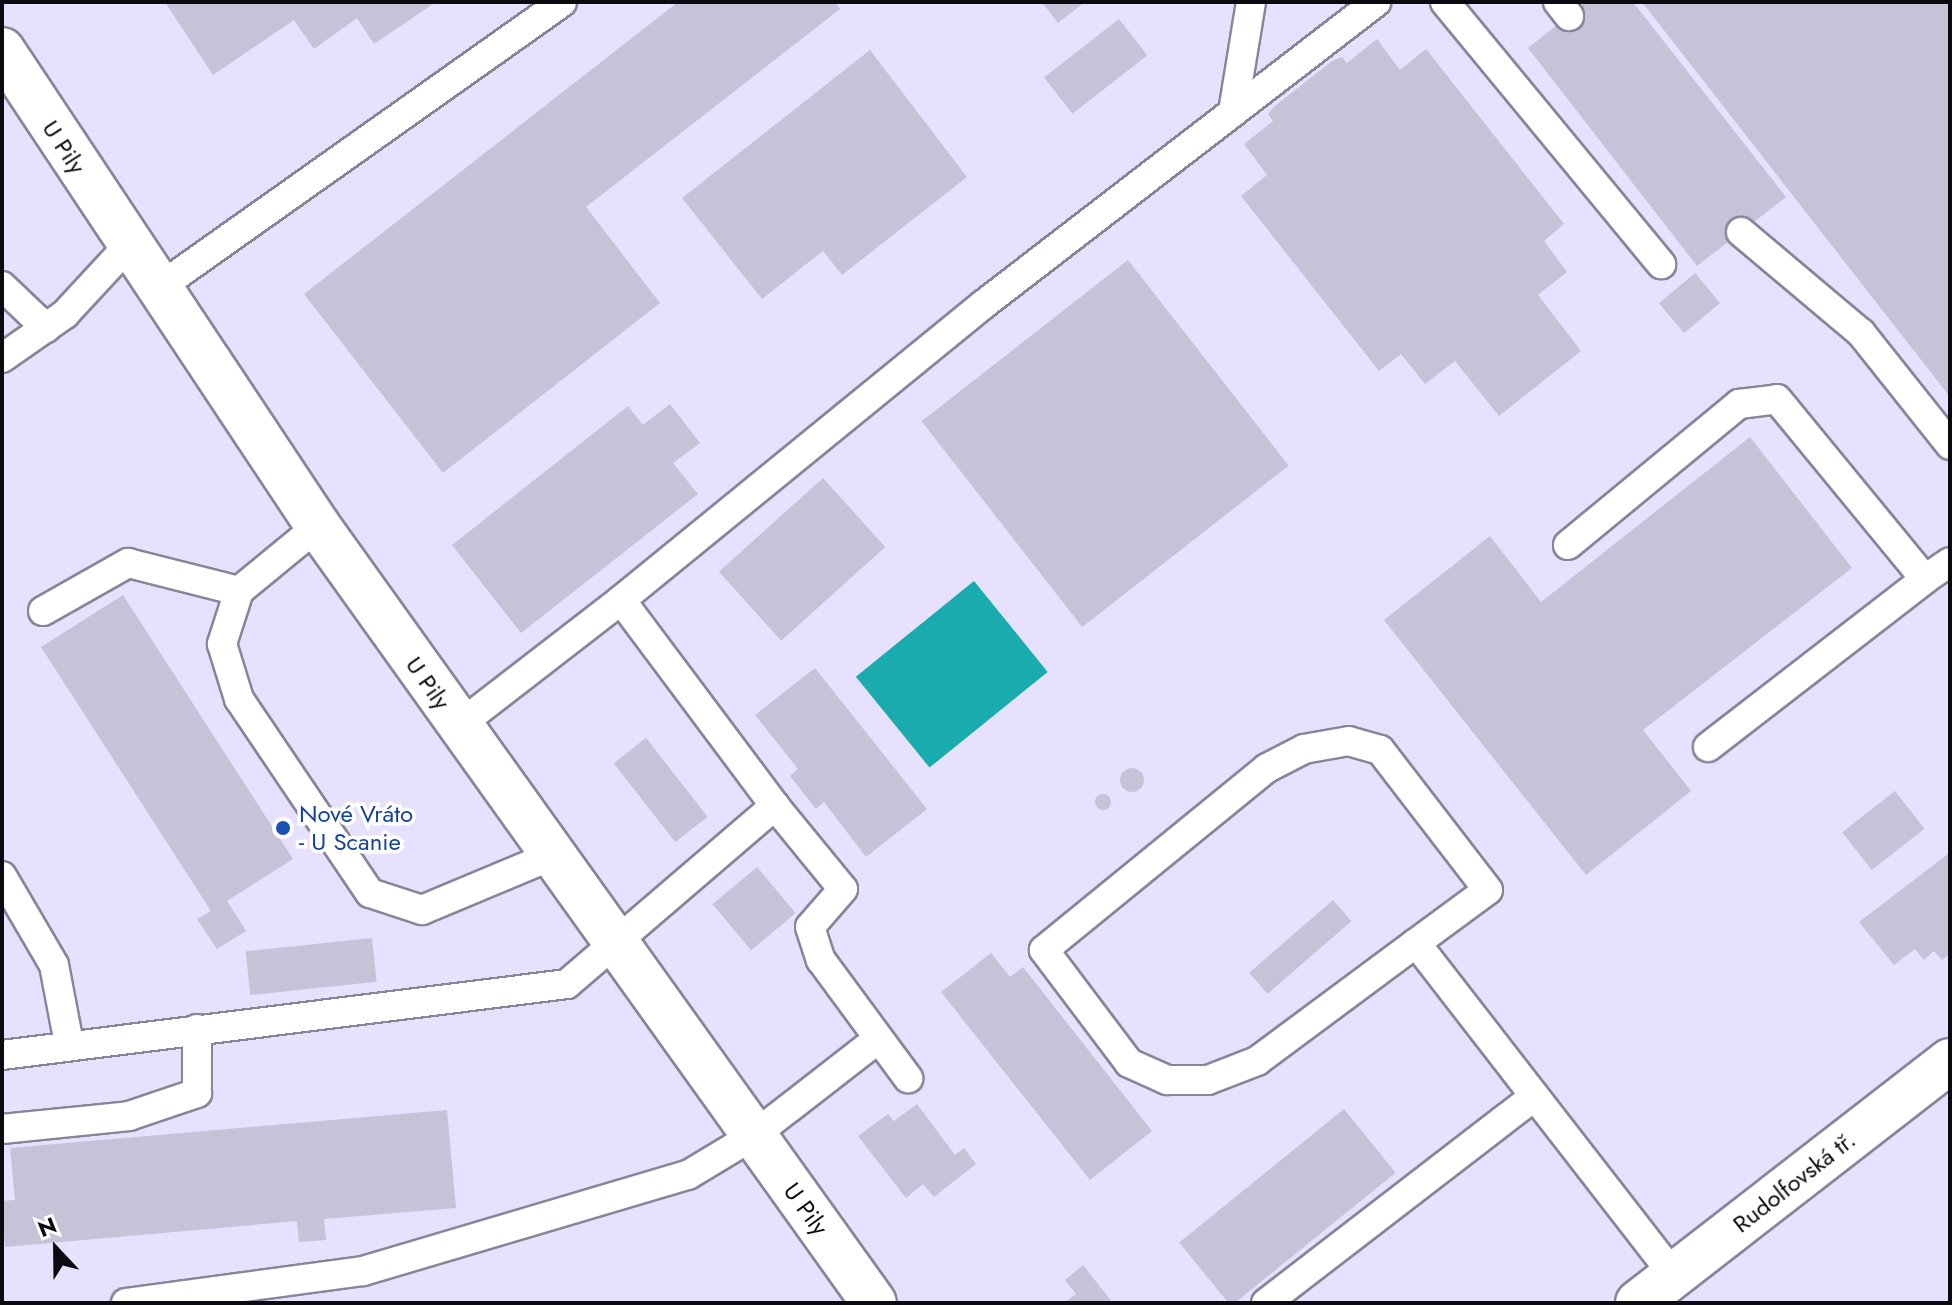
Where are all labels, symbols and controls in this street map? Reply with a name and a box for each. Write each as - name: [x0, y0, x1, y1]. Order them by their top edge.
- street label: U Pily: [36, 115, 92, 179]
- street label: U Pily: [400, 651, 456, 715]
- place label: Nové Vráto - U Scanie: [299, 800, 413, 856]
- marker: Nové Vráto - U Scanie: [274, 819, 292, 837]
- street label: Rudolfovská tř.: [1727, 1125, 1861, 1239]
- street label: U Pily: [777, 1177, 835, 1241]
- north arrow: [16, 1209, 96, 1289]
- text: N: [33, 1209, 61, 1245]

